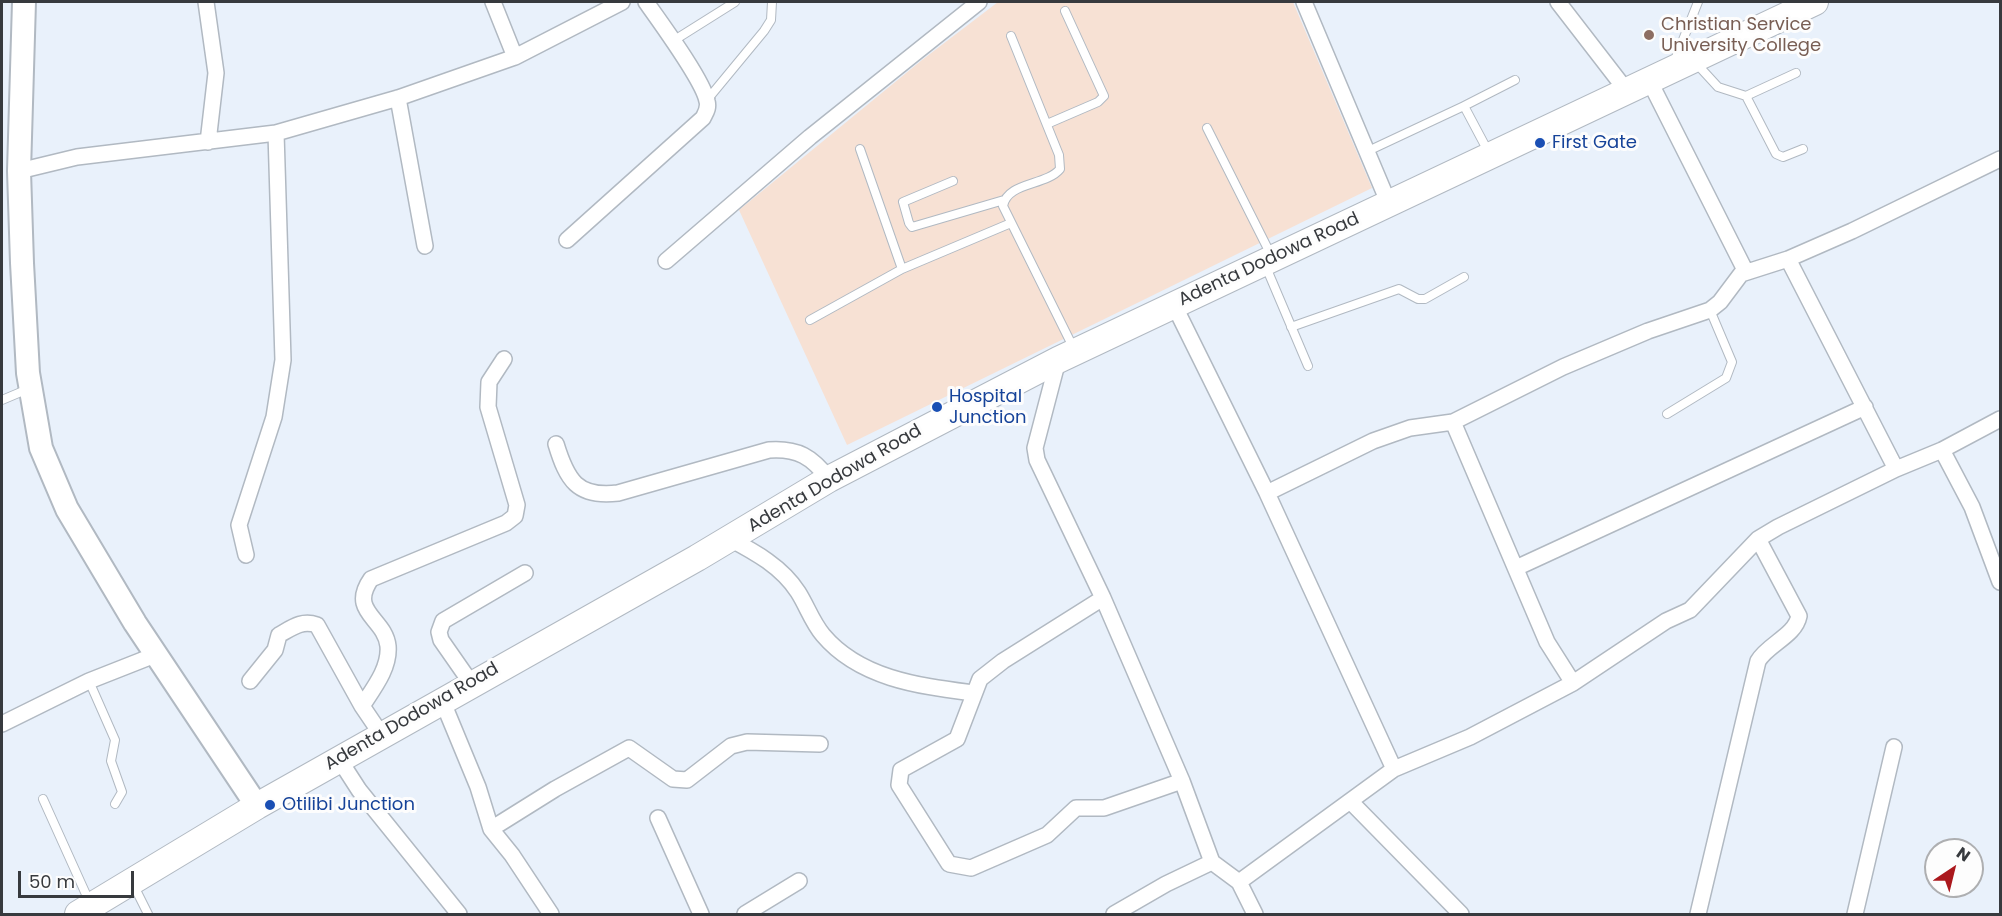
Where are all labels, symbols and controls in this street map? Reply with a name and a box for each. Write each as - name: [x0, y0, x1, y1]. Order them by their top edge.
- place label: Christian Service University College: [1661, 14, 1821, 57]
- marker: Christian Service University College: [1642, 28, 1656, 42]
- place label: First Gate: [1552, 132, 1637, 154]
- marker: First Gate: [1533, 136, 1547, 150]
- street label: Adenta Dodowa Road: [1175, 209, 1363, 311]
- place label: Hospital Junction: [949, 386, 1027, 428]
- marker: Hospital Junction: [930, 400, 944, 414]
- street label: Adenta Dodowa Road: [744, 420, 926, 538]
- street label: Adenta Dodowa Road: [321, 658, 503, 776]
- place label: Otilibi Junction: [282, 794, 415, 816]
- marker: Otilibi Junction: [263, 798, 277, 812]
- north arrow: [1924, 838, 1984, 898]
- text: N: [1952, 842, 1975, 867]
- scale bar: [21, 859, 136, 897]
- text: 50 m: [29, 869, 75, 894]

